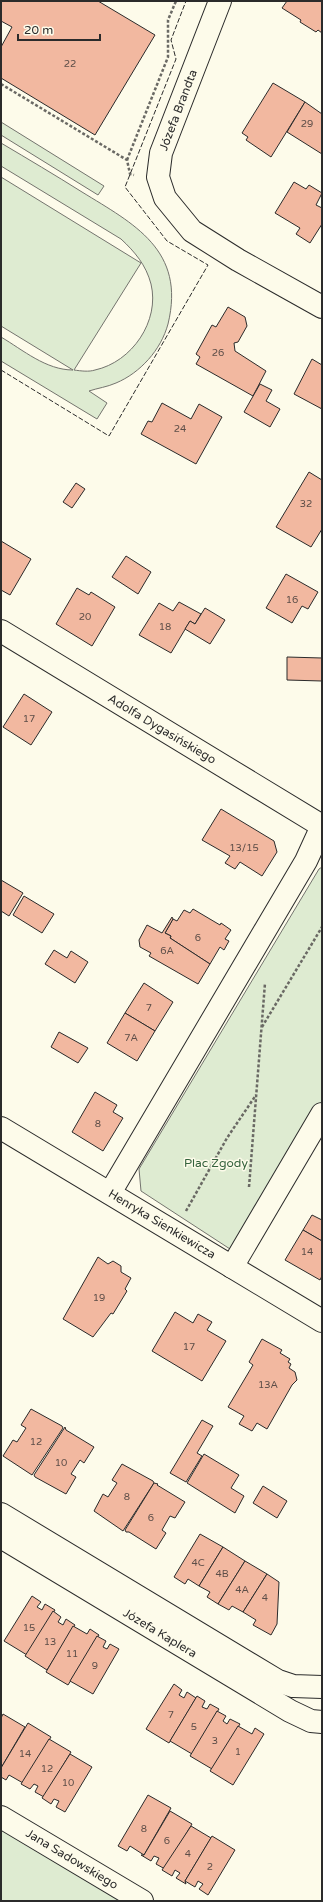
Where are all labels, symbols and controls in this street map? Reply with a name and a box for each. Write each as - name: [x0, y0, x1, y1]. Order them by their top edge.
- scale bar: [18, 16, 100, 42]
- text: 20 m: [24, 23, 53, 37]
- house number: 22: [64, 58, 76, 70]
- street label: Józefa Brandta: [156, 67, 200, 153]
- house number: 29: [301, 118, 313, 130]
- house number: 26: [212, 347, 224, 359]
- house number: 24: [174, 423, 186, 435]
- house number: 32: [300, 498, 312, 510]
- house number: 16: [286, 594, 298, 606]
- house number: 20: [79, 611, 91, 623]
- house number: 18: [159, 621, 171, 633]
- street label: Adolfa Dygasińskiego: [105, 691, 219, 767]
- house number: 17: [23, 713, 35, 725]
- house number: 13/15: [229, 842, 259, 854]
- house number: 6: [195, 932, 201, 944]
- house number: 6A: [160, 945, 174, 957]
- house number: 7: [146, 1002, 152, 1014]
- house number: 7A: [124, 1032, 138, 1044]
- house number: 8: [95, 1118, 101, 1130]
- park label: Plac Zgody: [184, 1156, 248, 1170]
- street label: Henryka Sienkiewicza: [106, 1186, 218, 1262]
- house number: 14: [301, 1246, 313, 1258]
- house number: 19: [93, 1292, 105, 1304]
- house number: 17: [183, 1341, 195, 1353]
- house number: 13A: [258, 1379, 278, 1391]
- house number: 12: [30, 1436, 42, 1448]
- house number: 10: [55, 1457, 67, 1469]
- house number: 8: [124, 1491, 130, 1503]
- house number: 6: [148, 1512, 154, 1524]
- house number: 4C: [191, 1557, 205, 1569]
- house number: 4B: [215, 1568, 229, 1580]
- house number: 4A: [235, 1584, 249, 1596]
- house number: 4: [262, 1592, 268, 1604]
- street label: Józefa Kaplera: [121, 1606, 199, 1660]
- house number: 15: [23, 1622, 35, 1634]
- house number: 13: [44, 1636, 56, 1648]
- house number: 11: [66, 1648, 78, 1660]
- house number: 9: [92, 1660, 98, 1672]
- house number: 7: [168, 1709, 174, 1721]
- house number: 5: [191, 1721, 197, 1733]
- house number: 3: [212, 1735, 218, 1747]
- house number: 1: [235, 1746, 241, 1758]
- house number: 14: [19, 1748, 31, 1760]
- house number: 12: [41, 1763, 53, 1775]
- house number: 10: [62, 1777, 74, 1789]
- house number: 8: [141, 1823, 147, 1835]
- street label: Jana Sadowskiego: [23, 1826, 121, 1892]
- house number: 6: [164, 1835, 170, 1847]
- house number: 4: [185, 1848, 191, 1860]
- house number: 2: [207, 1861, 213, 1873]

